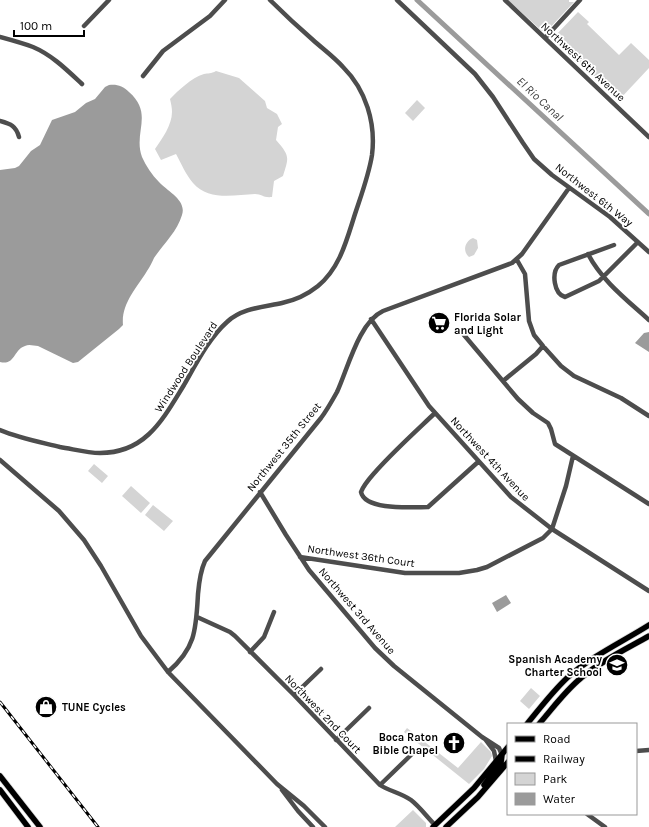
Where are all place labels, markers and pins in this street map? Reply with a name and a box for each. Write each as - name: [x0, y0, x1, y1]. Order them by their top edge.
- supermarket icon: Florida Solar and Light: [426, 310, 452, 336]
- place label: Florida Solar and Light: [454, 311, 522, 337]
- school or university icon: Spanish Academy Charter School: [604, 652, 630, 678]
- place label: Spanish Academy Charter School: [508, 653, 602, 679]
- shop icon: TUNE Cycles: [33, 694, 59, 720]
- place label: TUNE Cycles: [62, 701, 126, 714]
- church icon: Boca Raton Bible Chapel: [441, 730, 467, 756]
- place label: Boca Raton Bible Chapel: [372, 731, 438, 757]

